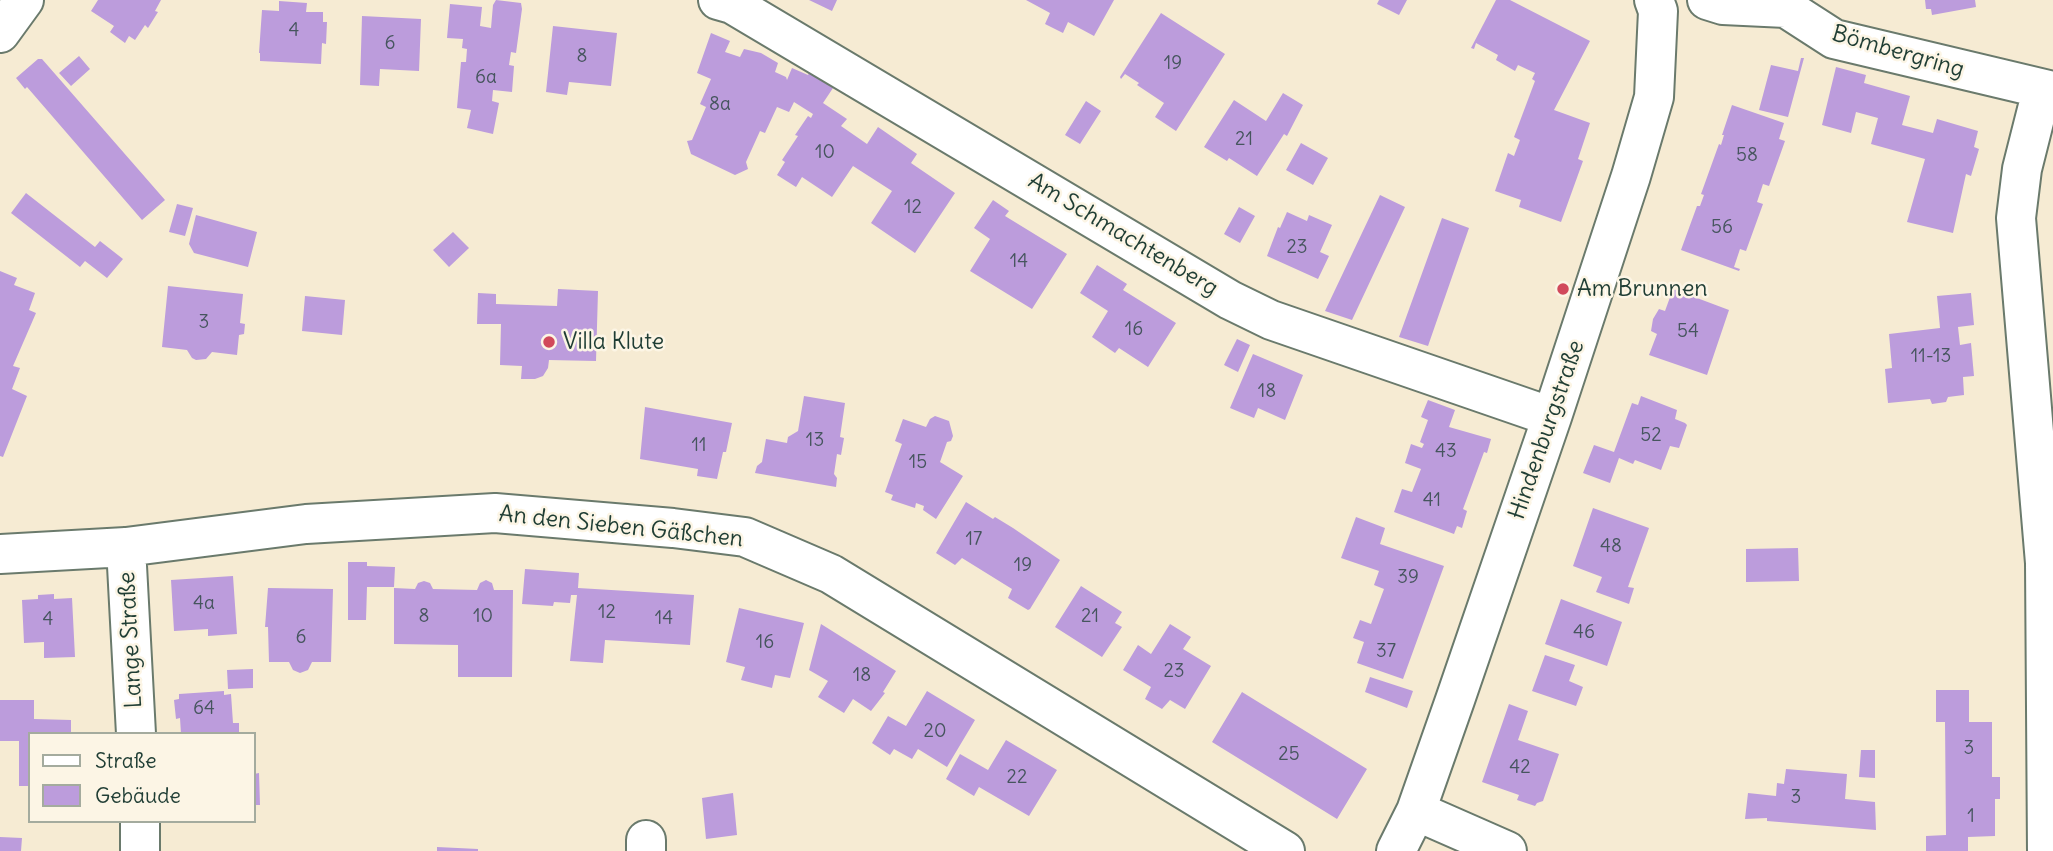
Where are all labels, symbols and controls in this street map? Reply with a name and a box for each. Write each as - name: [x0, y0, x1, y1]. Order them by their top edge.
- house number: 4: [289, 20, 299, 42]
- street label: Bömbergring: [1829, 20, 1967, 84]
- house number: 6: [385, 33, 395, 55]
- house number: 8: [577, 46, 587, 68]
- house number: 19: [1164, 53, 1182, 75]
- house number: 6a: [475, 67, 497, 89]
- house number: 8a: [709, 94, 731, 116]
- house number: 21: [1235, 129, 1253, 151]
- house number: 10: [815, 142, 835, 164]
- house number: 58: [1736, 145, 1758, 167]
- street label: Am Schmachtenberg: [1023, 167, 1223, 303]
- house number: 12: [904, 197, 922, 219]
- house number: 56: [1711, 217, 1733, 239]
- house number: 23: [1286, 237, 1308, 259]
- house number: 14: [1010, 251, 1028, 273]
- place label: Am Brunnen: [1577, 275, 1708, 303]
- marker: Am Brunnen: [1555, 281, 1571, 297]
- house number: 3: [199, 312, 209, 334]
- house number: 16: [1125, 319, 1143, 341]
- house number: 54: [1677, 321, 1699, 343]
- place label: Villa Klute: [563, 328, 664, 356]
- marker: Villa Klute: [541, 334, 557, 350]
- street label: Hindenburgstraße: [1503, 337, 1591, 523]
- house number: 11-13: [1911, 346, 1951, 368]
- house number: 18: [1258, 381, 1276, 403]
- house number: 52: [1640, 425, 1662, 447]
- house number: 13: [806, 430, 824, 452]
- house number: 11: [691, 435, 707, 457]
- house number: 43: [1435, 441, 1457, 463]
- house number: 15: [909, 452, 927, 474]
- house number: 41: [1423, 490, 1441, 512]
- street label: An den Sieben Gäßchen: [498, 500, 744, 554]
- house number: 17: [966, 529, 982, 551]
- house number: 48: [1600, 536, 1622, 558]
- house number: 19: [1014, 555, 1032, 577]
- house number: 39: [1397, 567, 1419, 589]
- street label: Lange Straße: [114, 571, 148, 709]
- house number: 4a: [193, 593, 215, 615]
- house number: 12: [598, 602, 616, 624]
- house number: 8: [419, 606, 429, 628]
- house number: 10: [473, 606, 493, 628]
- house number: 21: [1081, 606, 1099, 628]
- house number: 14: [655, 608, 673, 630]
- house number: 4: [43, 609, 53, 631]
- house number: 46: [1573, 622, 1595, 644]
- house number: 6: [296, 627, 306, 649]
- house number: 16: [756, 632, 774, 654]
- house number: 37: [1376, 641, 1396, 663]
- house number: 23: [1163, 661, 1185, 683]
- house number: 18: [853, 665, 871, 687]
- house number: 64: [193, 698, 215, 720]
- house number: 20: [924, 721, 946, 743]
- legend: [28, 732, 256, 823]
- house number: 3: [1964, 738, 1974, 760]
- house number: 25: [1278, 744, 1300, 766]
- text: Straße: [95, 747, 156, 774]
- house number: 42: [1509, 757, 1531, 779]
- house number: 22: [1007, 767, 1027, 789]
- text: Gebäude: [95, 782, 181, 809]
- house number: 3: [1791, 787, 1801, 809]
- house number: 1: [1967, 806, 1975, 828]

